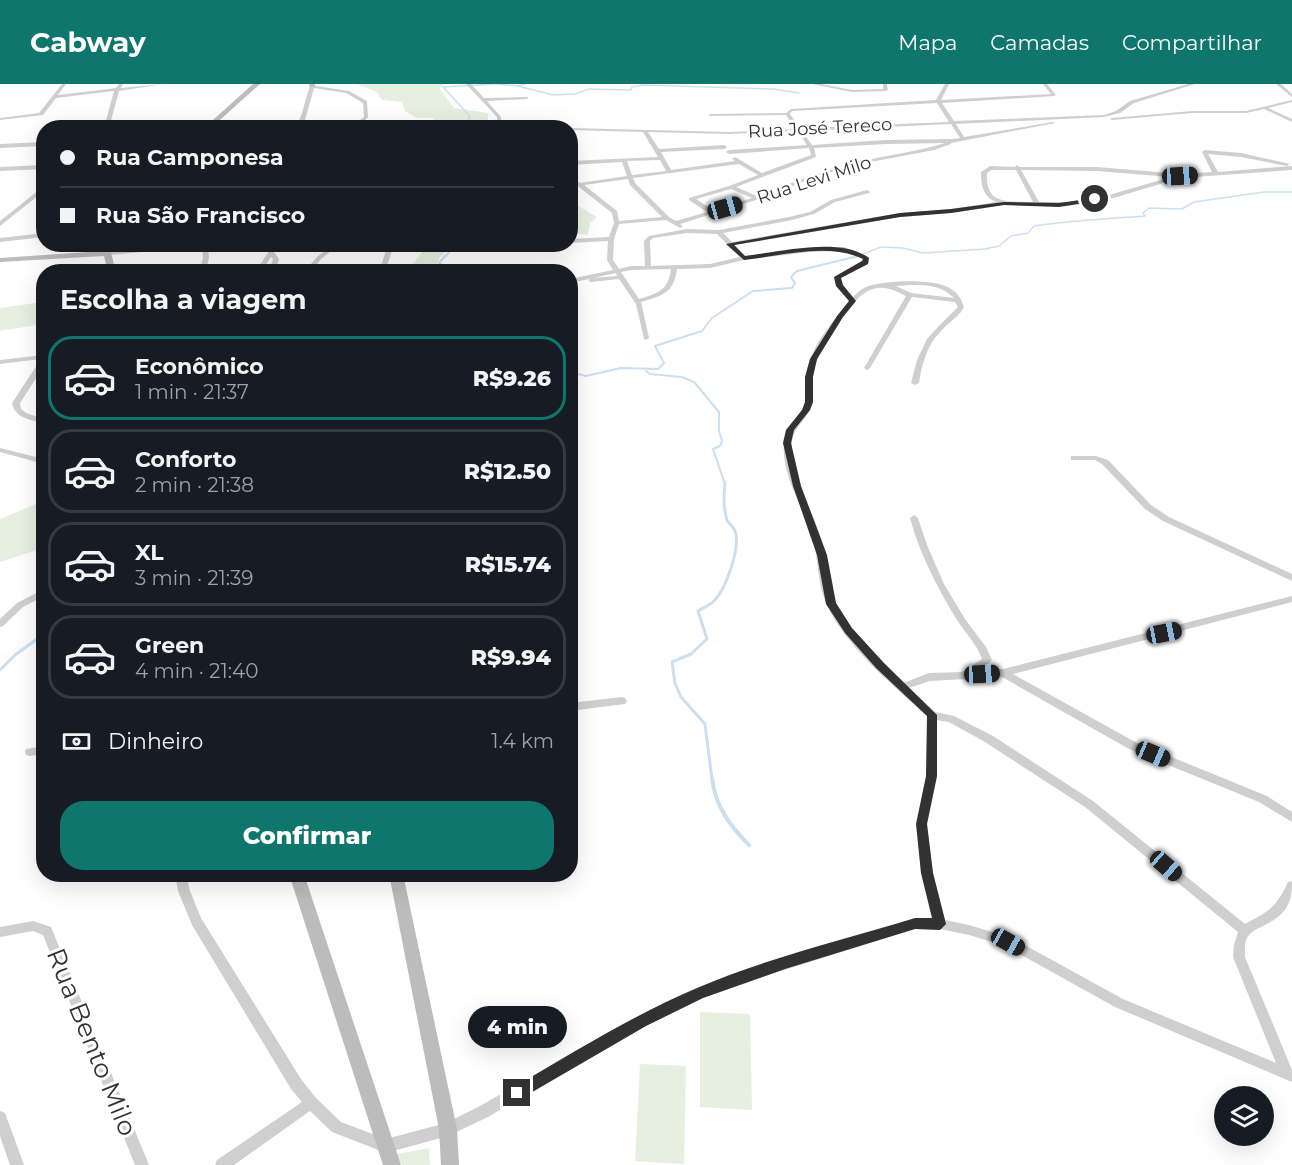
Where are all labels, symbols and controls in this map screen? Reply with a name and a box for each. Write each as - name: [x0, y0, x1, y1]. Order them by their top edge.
- text: Cabway: [30, 25, 146, 59]
- text: Mapa: [898, 30, 957, 55]
- text: Camadas: [990, 30, 1089, 55]
- text: Compartilhar: [1122, 30, 1262, 55]
- street label: Rua José Tereco: [747, 113, 893, 143]
- text: Rua Camponesa: [96, 144, 284, 171]
- street label: Rua Levi Milo: [754, 151, 874, 209]
- car: [1162, 166, 1198, 186]
- route start: [1081, 185, 1108, 212]
- car: [705, 194, 745, 222]
- text: Rua São Francisco: [96, 202, 305, 229]
- text: Escolha a viagem: [60, 283, 307, 316]
- icon: car: [63, 351, 117, 405]
- text: Econômico: [135, 353, 264, 380]
- text: R$9.26: [473, 365, 551, 392]
- text: 1 min · 21:37: [135, 380, 249, 404]
- icon: car: [63, 444, 117, 498]
- text: Conforto: [135, 446, 236, 473]
- text: R$12.50: [464, 458, 551, 485]
- text: 2 min · 21:38: [135, 473, 254, 497]
- icon: car: [63, 537, 117, 591]
- text: XL: [135, 539, 164, 566]
- text: R$15.74: [465, 551, 551, 578]
- text: 3 min · 21:39: [135, 566, 253, 590]
- car: [1145, 621, 1183, 645]
- icon: car: [63, 630, 117, 684]
- text: Green: [135, 632, 204, 659]
- text: R$9.94: [471, 644, 551, 671]
- text: 4 min · 21:40: [135, 659, 258, 683]
- car: [964, 664, 1000, 684]
- icon: cash: [60, 725, 93, 758]
- text: Dinheiro: [108, 728, 203, 755]
- text: 1.4 km: [491, 729, 554, 753]
- car: [1133, 739, 1173, 769]
- button: Confirmar: [60, 801, 554, 870]
- car: [1147, 847, 1185, 885]
- car: [988, 925, 1028, 959]
- street label: Rua Bento Milo: [40, 943, 144, 1141]
- callout: 4 min: [468, 1006, 566, 1048]
- text: 4 min: [487, 1015, 548, 1039]
- route end: [503, 1079, 530, 1106]
- map controls: [1214, 1086, 1274, 1146]
- button: layers: [1214, 1086, 1274, 1146]

